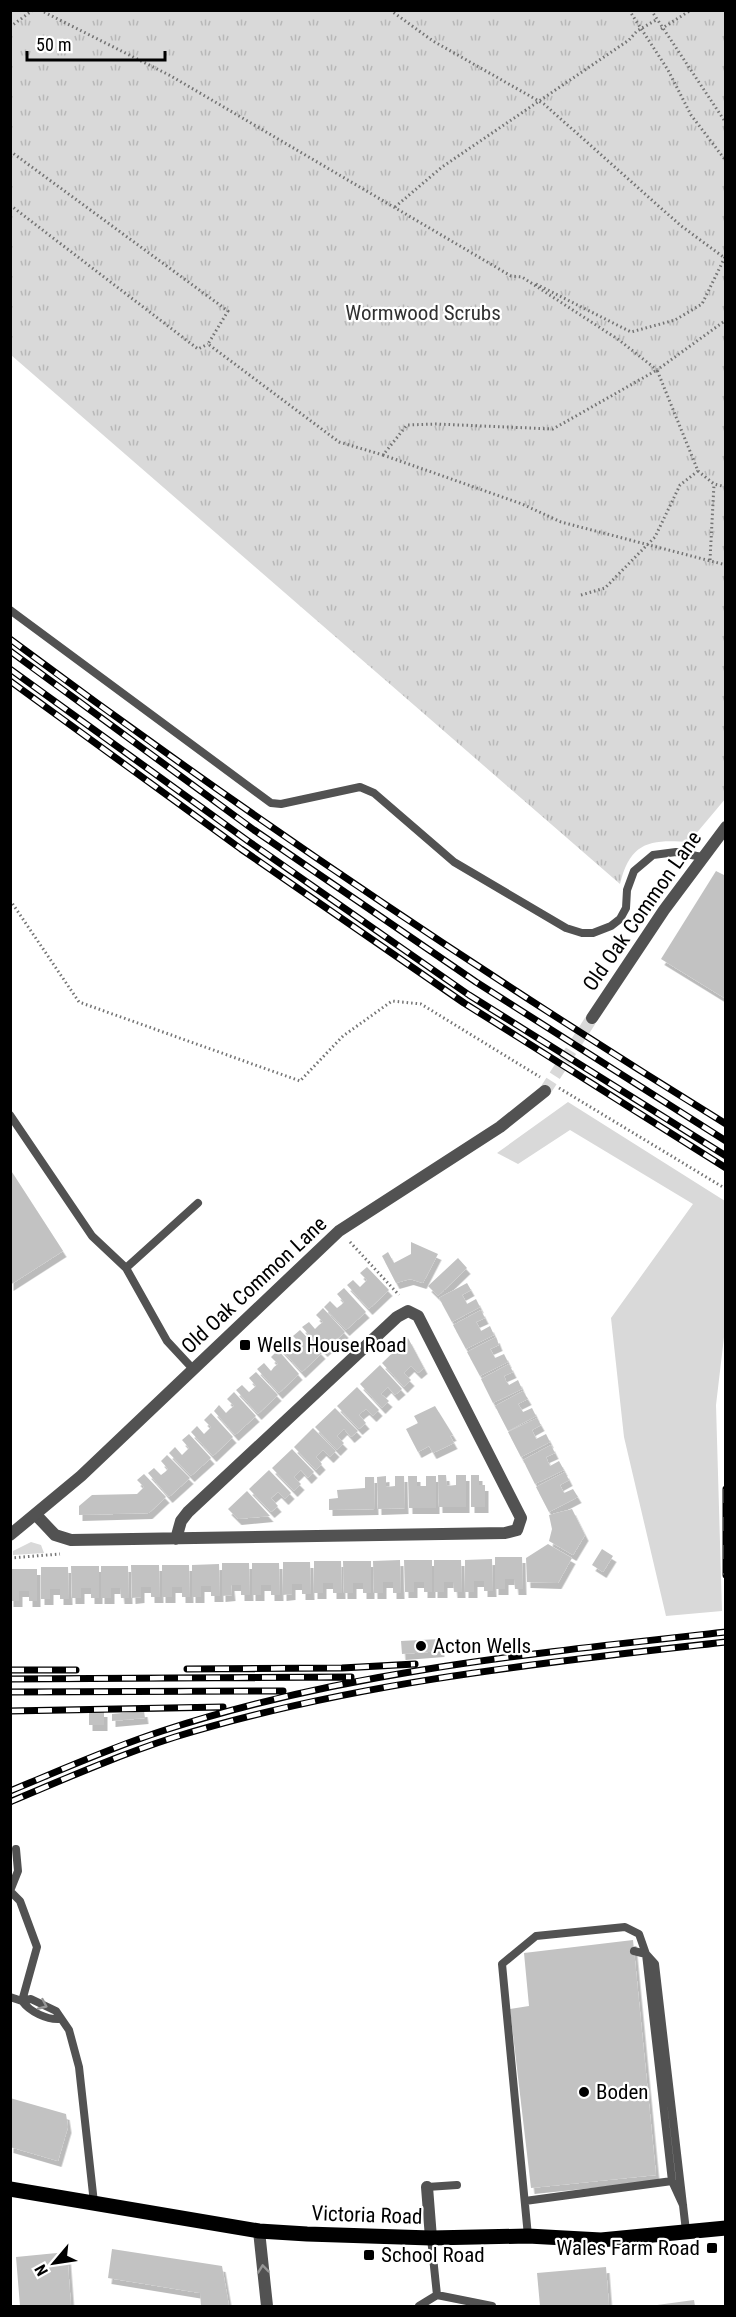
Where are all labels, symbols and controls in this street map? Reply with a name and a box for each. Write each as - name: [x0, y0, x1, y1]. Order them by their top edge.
- scale bar: [27, 24, 165, 62]
- text: 50 m: [36, 34, 71, 55]
- park label: Wormwood Scrubs: [345, 301, 501, 325]
- street label: Old Oak Common Lane: [578, 826, 706, 995]
- street label: Old Oak Common Lane: [177, 1212, 332, 1358]
- place label: Wells House Road: [257, 1333, 407, 1357]
- marker: Wells House Road: [238, 1338, 252, 1352]
- place label: Acton Wells: [433, 1634, 531, 1658]
- marker: Acton Wells: [414, 1639, 428, 1653]
- one-way arrow: [36, 1997, 47, 2009]
- place label: Boden: [596, 2080, 648, 2104]
- marker: Boden: [577, 2085, 591, 2099]
- street label: Victoria Road: [311, 2201, 423, 2229]
- north arrow: [24, 2233, 84, 2293]
- place label: Wales Farm Road: [556, 2236, 700, 2260]
- marker: Wales Farm Road: [705, 2241, 719, 2255]
- place label: School Road: [381, 2243, 485, 2267]
- marker: School Road: [362, 2248, 376, 2262]
- text: N: [31, 2261, 52, 2279]
- one-way arrow: [257, 2264, 270, 2273]

